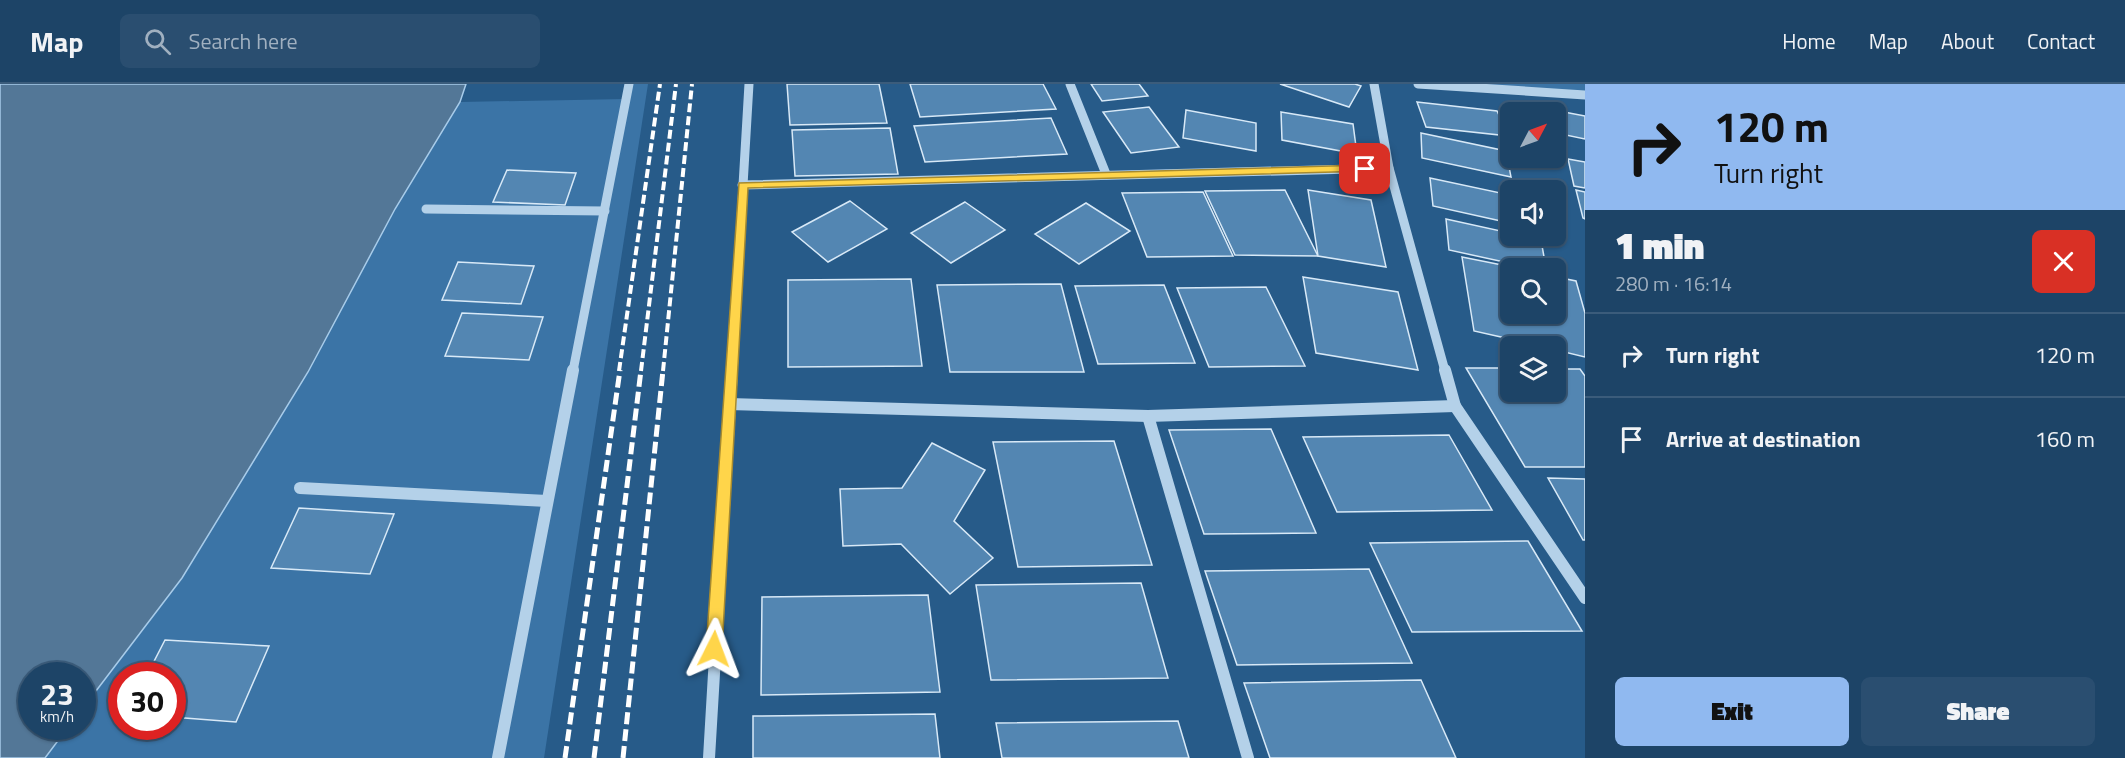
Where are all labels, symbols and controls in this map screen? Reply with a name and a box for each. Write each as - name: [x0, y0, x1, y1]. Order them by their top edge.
- search box: [120, 14, 540, 68]
- text: Map: [30, 20, 84, 63]
- text: Search here: [189, 24, 298, 58]
- icon: search: [141, 25, 174, 58]
- text: Home: [1782, 25, 1836, 57]
- text: Map: [1869, 25, 1908, 57]
- text: About: [1941, 25, 1994, 57]
- text: Contact: [2027, 25, 2095, 57]
- text: 120 m: [1714, 94, 1829, 158]
- north arrow: [1500, 102, 1566, 168]
- map controls: [1500, 102, 1566, 402]
- icon: right: [1615, 108, 1693, 186]
- pin: [1339, 143, 1390, 194]
- icon: arrive: [1348, 152, 1381, 185]
- text: Turn right: [1714, 152, 1823, 193]
- button: sound: [1500, 180, 1566, 246]
- text: 1 min: [1615, 218, 1704, 273]
- button: close: [2032, 230, 2095, 293]
- button: search: [1500, 258, 1566, 324]
- text: 280 m · 16:14: [1615, 268, 1732, 299]
- button: layers: [1500, 336, 1566, 402]
- text: Turn right: [1666, 338, 1760, 372]
- text: 120 m: [2035, 338, 2095, 372]
- icon: right: [1615, 339, 1648, 372]
- text: Arrive at destination: [1666, 422, 1861, 456]
- text: 160 m: [2035, 422, 2095, 456]
- icon: arrive: [1615, 423, 1648, 456]
- position arrow: [682, 617, 746, 681]
- speed limit sign: 30: [108, 662, 186, 740]
- text: 23: [40, 671, 74, 717]
- button: Exit: [1615, 677, 1849, 746]
- button: Share: [1861, 677, 2095, 746]
- text: km/h: [40, 705, 74, 728]

